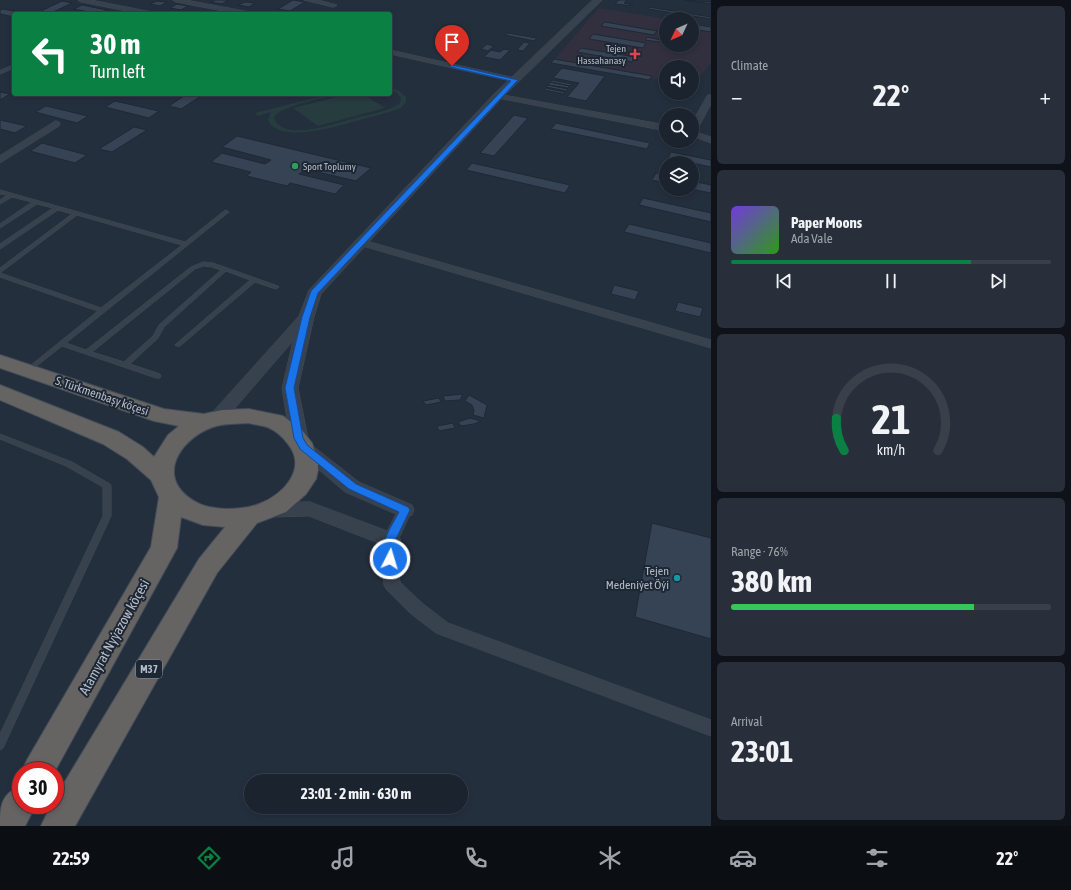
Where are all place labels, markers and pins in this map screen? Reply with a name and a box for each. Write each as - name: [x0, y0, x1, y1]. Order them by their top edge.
- pin: [435, 25, 469, 66]
- place label: Tejen Hassahanasy: [577, 43, 626, 66]
- marker: Tejen Hassahanasy: [629, 48, 641, 60]
- marker: Sport Toplumy: [290, 161, 300, 171]
- place label: Sport Toplumy: [303, 161, 356, 172]
- place label: Tejen Medeniýet Öýi: [606, 564, 669, 592]
- marker: Tejen Medeniýet Öýi: [672, 573, 682, 583]

